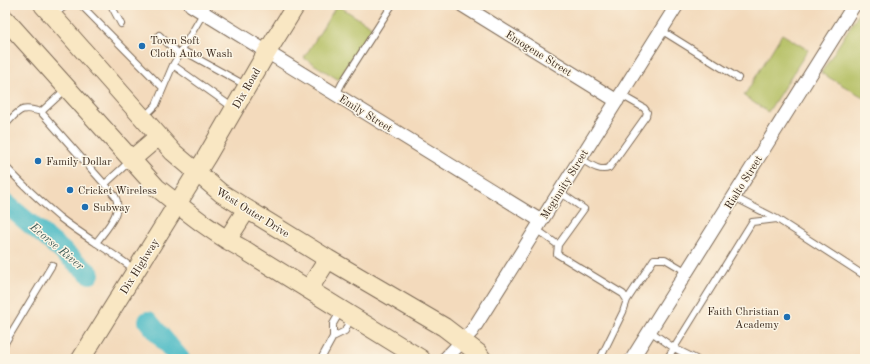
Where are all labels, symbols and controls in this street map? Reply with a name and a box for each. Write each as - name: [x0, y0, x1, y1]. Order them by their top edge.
- street label: Emogene Street: [503, 29, 573, 79]
- place label: Town Soft Cloth Auto Wash: [150, 36, 232, 60]
- marker: Town Soft Cloth Auto Wash: [137, 41, 147, 51]
- street label: Dix Road: [231, 66, 263, 111]
- street label: Emily Street: [337, 94, 394, 135]
- street label: Meginnity Street: [539, 148, 591, 222]
- street label: Rialto Street: [723, 154, 765, 211]
- marker: Family Dollar: [33, 156, 43, 166]
- place label: Family Dollar: [46, 157, 112, 168]
- marker: Cricket Wireless: [65, 185, 75, 195]
- place label: Cricket Wireless: [78, 186, 157, 197]
- street label: West Outer Drive: [214, 186, 291, 240]
- marker: Subway: [80, 202, 90, 212]
- place label: Subway: [93, 203, 131, 214]
- water label: Ecorse River: [26, 220, 86, 273]
- street label: Dix Highway: [119, 237, 162, 297]
- place label: Faith Christian Academy: [707, 307, 779, 331]
- marker: Faith Christian Academy: [782, 312, 792, 322]

